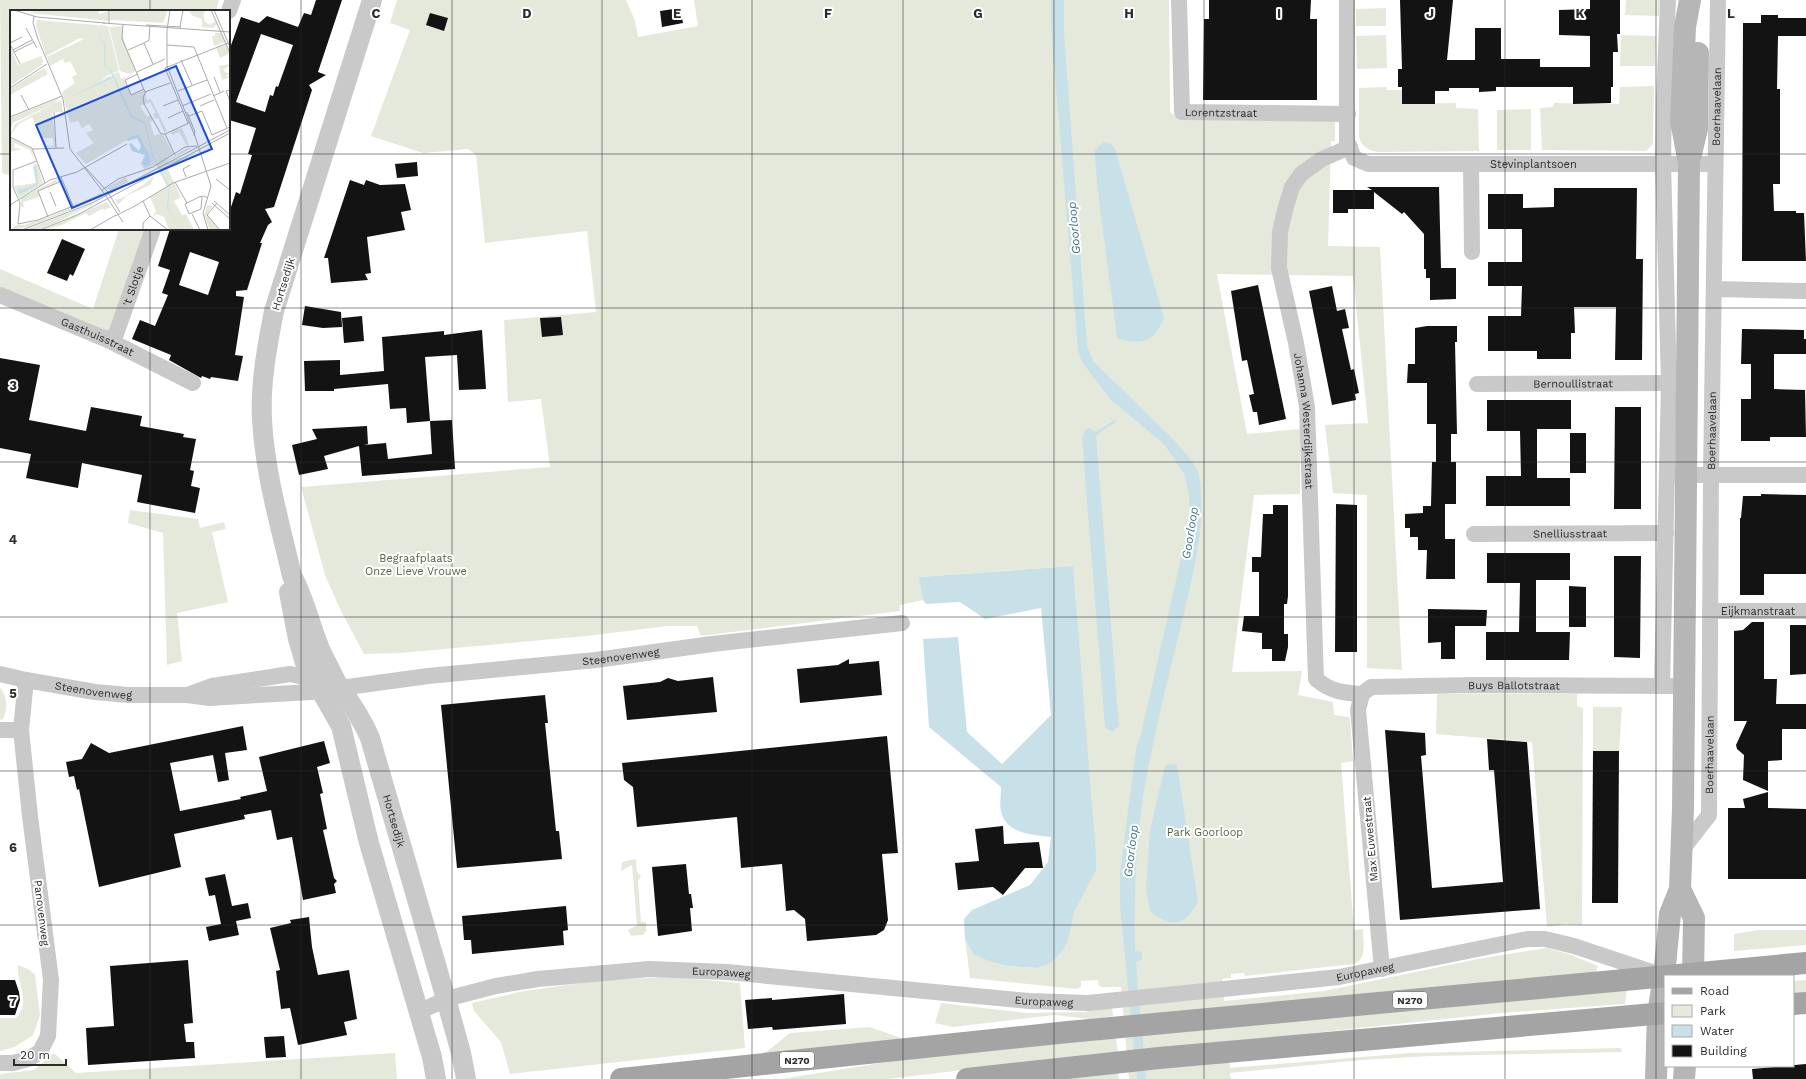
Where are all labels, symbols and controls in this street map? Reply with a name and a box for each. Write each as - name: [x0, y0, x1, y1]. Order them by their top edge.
- text: C: [372, 6, 381, 21]
- text: D: [522, 6, 532, 21]
- text: E: [673, 6, 681, 21]
- text: F: [824, 6, 832, 21]
- text: G: [973, 6, 983, 21]
- text: H: [1124, 6, 1134, 21]
- text: I: [1277, 6, 1281, 21]
- text: J: [1426, 6, 1434, 21]
- text: K: [1575, 6, 1585, 21]
- text: L: [1727, 6, 1735, 21]
- inset map: [10, 10, 230, 230]
- street label: Boerhaavelaan: [1710, 67, 1724, 146]
- street label: Lorentzstraat: [1185, 106, 1258, 120]
- street label: Stevinplantsoen: [1490, 158, 1577, 171]
- water label: Goorloop: [1065, 201, 1083, 255]
- street label: Hortsedijk: [269, 256, 298, 312]
- street label: 't Slotje: [120, 264, 147, 308]
- street label: Gasthuisstraat: [59, 315, 136, 359]
- street label: Johanna Westerdijkstraat: [1291, 352, 1316, 490]
- street label: Bernoullistraat: [1533, 377, 1613, 391]
- text: 3: [9, 378, 17, 393]
- street label: Boerhaavelaan: [1705, 391, 1719, 470]
- water label: Goorloop: [1179, 506, 1201, 560]
- street label: Snelliusstraat: [1533, 527, 1607, 541]
- text: 4: [9, 532, 18, 547]
- park label: Begraafplaats Onze Lieve Vrouwe: [365, 552, 467, 578]
- street label: Eijkmanstraat: [1721, 605, 1796, 618]
- street label: Steenovenweg: [581, 645, 660, 668]
- street label: Steenovenweg: [54, 679, 132, 702]
- street label: Buys Ballotstraat: [1468, 679, 1560, 692]
- text: 5: [9, 686, 17, 701]
- street label: Boerhaavelaan: [1703, 715, 1717, 794]
- street label: Hortsedijk: [380, 793, 408, 849]
- street label: Max Euwestraat: [1360, 795, 1381, 882]
- water label: Goorloop: [1121, 824, 1141, 878]
- park label: Park Goorloop: [1167, 826, 1243, 839]
- text: 6: [9, 840, 17, 855]
- street label: Panovenweg: [31, 879, 52, 947]
- street label: Europaweg: [1335, 960, 1395, 984]
- street label: Europaweg: [692, 965, 751, 981]
- legend: [1664, 975, 1794, 1067]
- text: Road: [1700, 984, 1729, 998]
- road number: N270: [1393, 992, 1427, 1008]
- text: 7: [9, 994, 17, 1009]
- street label: Europaweg: [1014, 994, 1074, 1010]
- text: Park: [1700, 1004, 1726, 1018]
- text: Water: [1700, 1024, 1735, 1038]
- scale bar: [14, 1041, 66, 1067]
- text: Building: [1700, 1044, 1747, 1058]
- text: 20 m: [20, 1048, 50, 1062]
- road number: N270: [780, 1052, 814, 1068]

